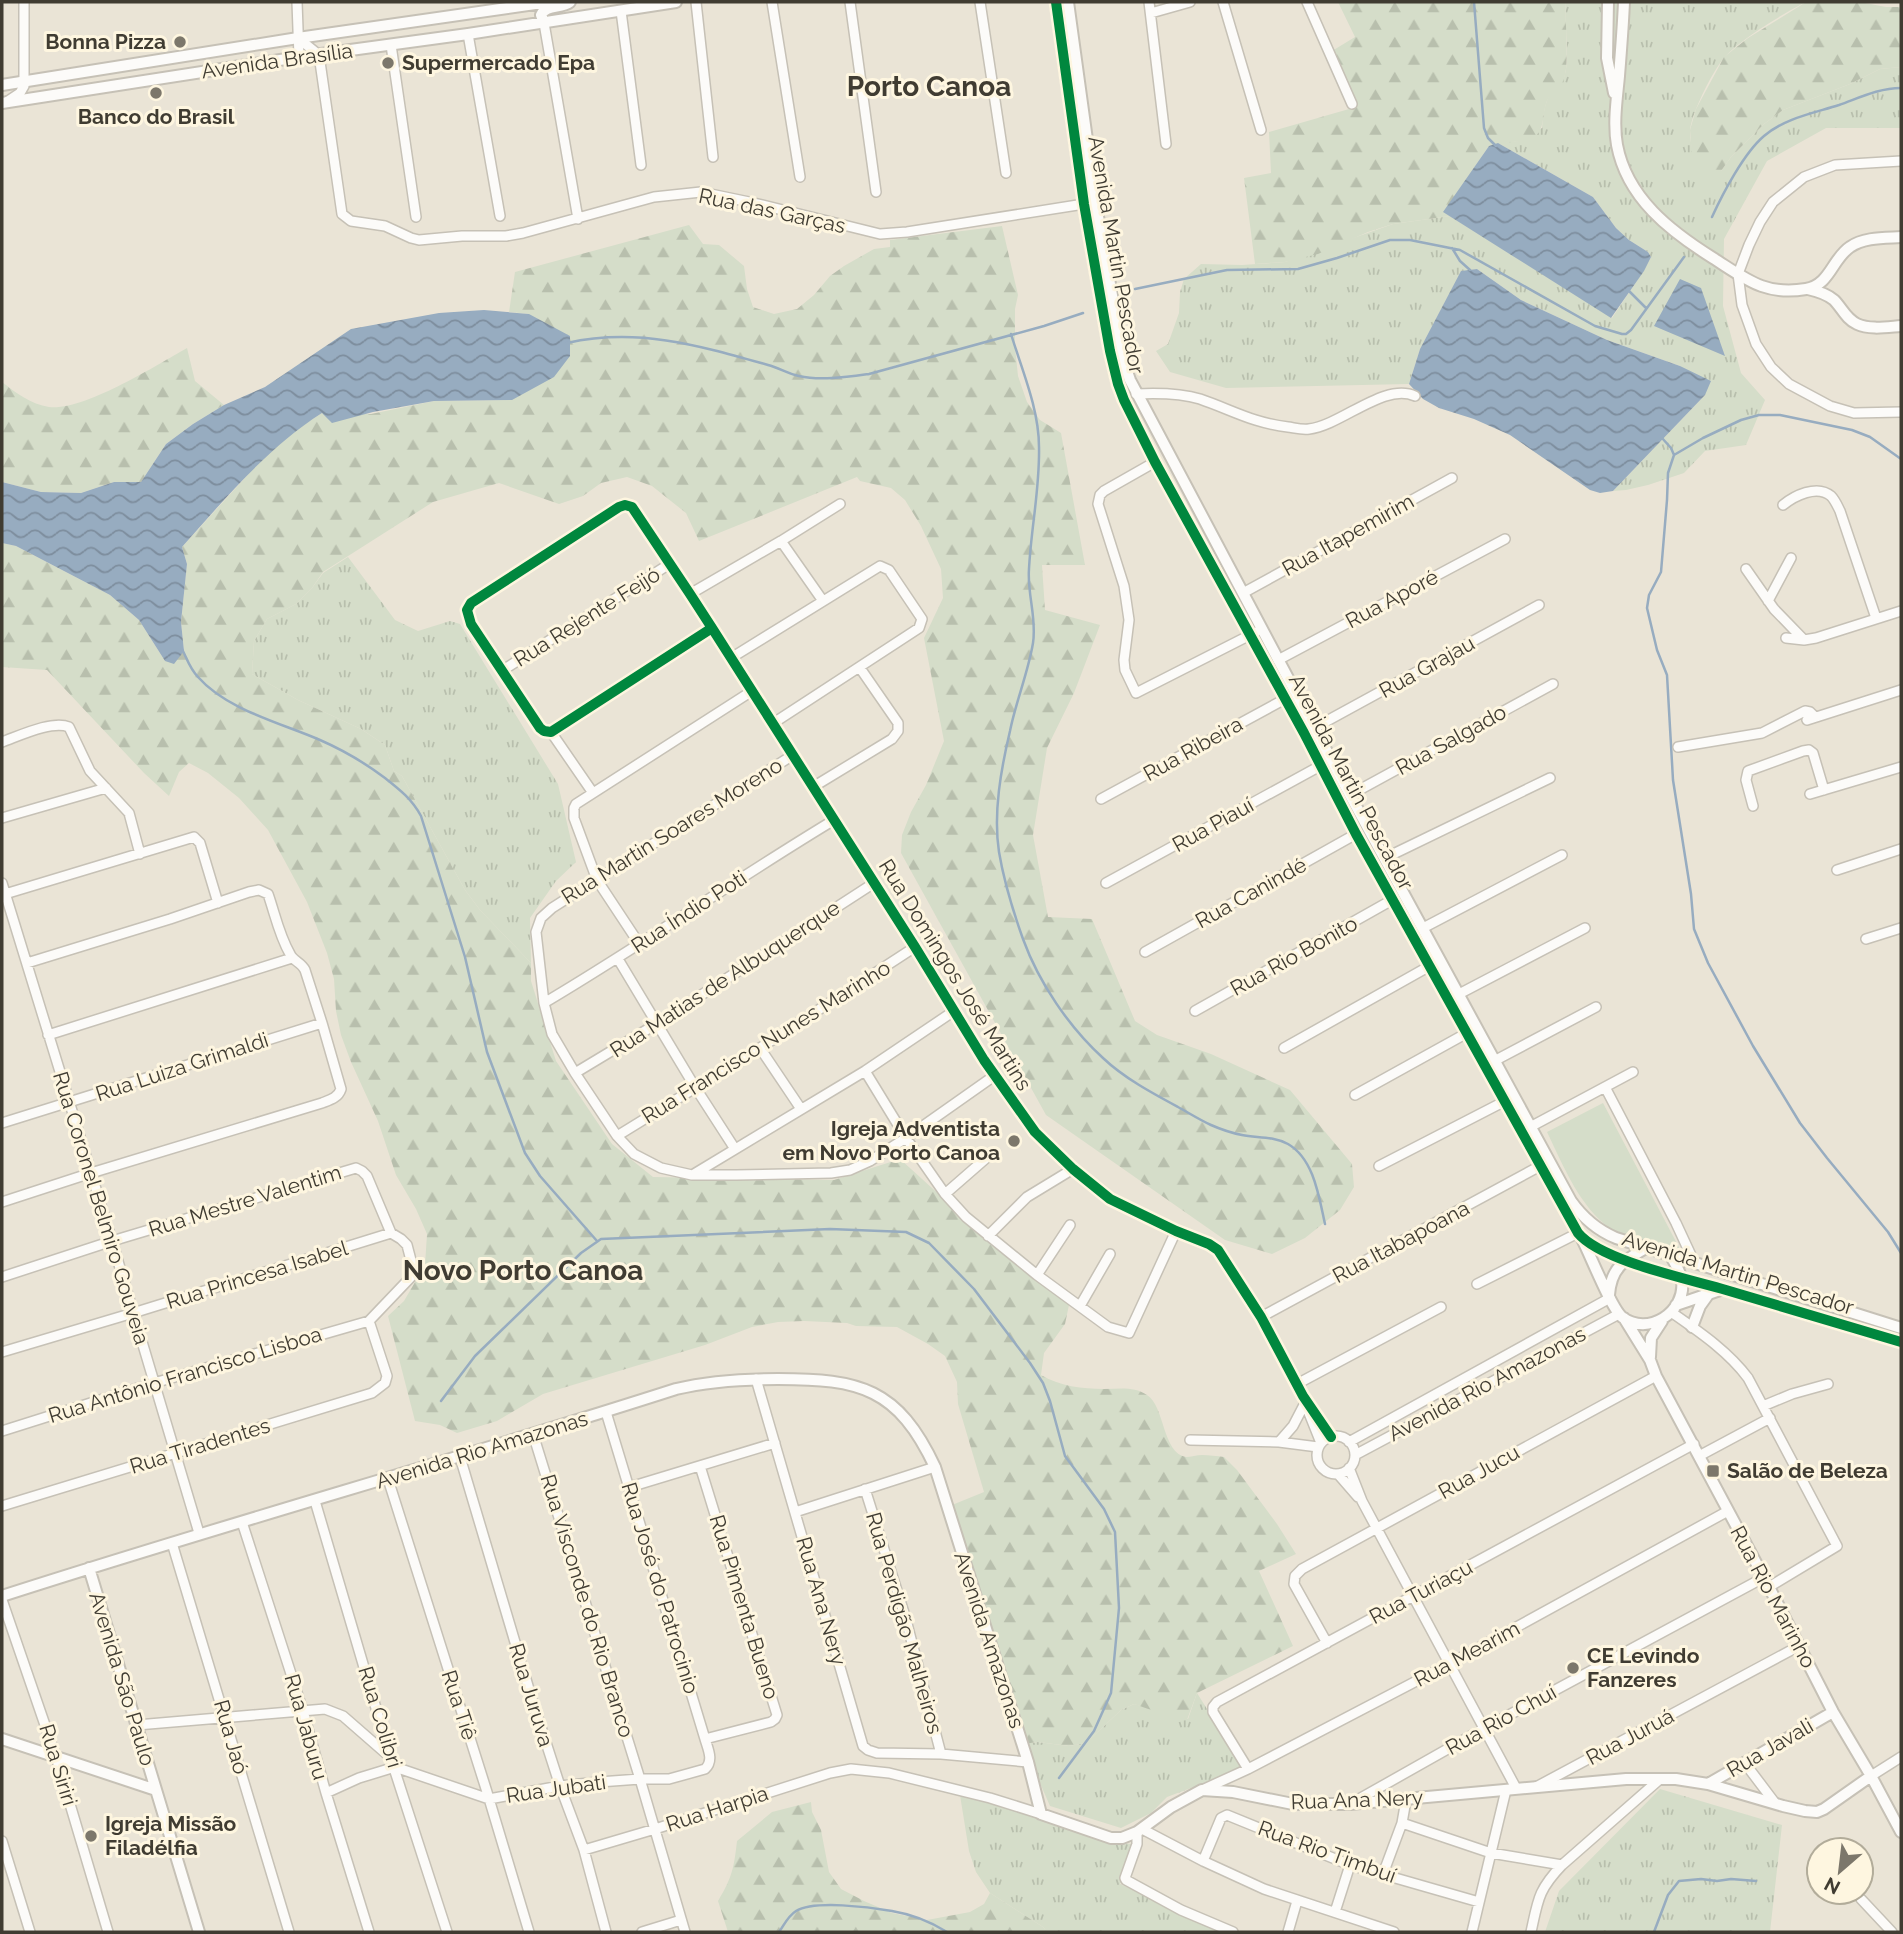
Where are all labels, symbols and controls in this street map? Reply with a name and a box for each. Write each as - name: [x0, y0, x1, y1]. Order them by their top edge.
- place label: Bonna Pizza: [45, 29, 166, 54]
- marker: Bonna Pizza: [172, 34, 188, 50]
- street label: Avenida Brasília: [200, 38, 354, 83]
- place label: Supermercado Epa: [402, 50, 595, 75]
- marker: Supermercado Epa: [380, 55, 396, 71]
- district label: Porto Canoa: [847, 70, 1011, 103]
- marker: Banco do Brasil: [148, 85, 164, 101]
- place label: Banco do Brasil: [78, 104, 235, 129]
- street label: Avenida Martin Pescador: [1083, 134, 1150, 376]
- street label: Rua das Garças: [696, 183, 848, 238]
- street label: Rua Itapemirim: [1277, 488, 1418, 581]
- street label: Rua Rejente Feijó: [509, 561, 665, 672]
- street label: Rua Aporé: [1341, 564, 1442, 633]
- street label: Rua Grajau: [1375, 630, 1479, 703]
- street label: Avenida Martin Pescador: [1284, 670, 1419, 895]
- street label: Rua Salgado: [1391, 699, 1510, 780]
- street label: Rua Ribeira: [1139, 711, 1247, 786]
- street label: Rua Martin Soares Moreno: [557, 752, 787, 909]
- street label: Rua Piauí: [1168, 792, 1258, 857]
- street label: Rua Canindé: [1191, 852, 1311, 933]
- street label: Rua Domingos José Martins: [874, 854, 1037, 1095]
- street label: Rua Índio Poti: [626, 865, 751, 958]
- street label: Rua Matias de Albuquerque: [605, 895, 844, 1062]
- street label: Rua Rio Bonito: [1226, 910, 1362, 1001]
- street label: Rua Francisco Nunes Marinho: [637, 955, 895, 1129]
- street label: Rua Luiza Grimaldi: [92, 1027, 271, 1106]
- street label: Rua Coronel Belmiro Gouveia: [48, 1068, 155, 1347]
- place label: Igreja Adventista em Novo Porto Canoa: [782, 1116, 1000, 1165]
- marker: Igreja Adventista em Novo Porto Canoa: [1006, 1133, 1022, 1149]
- street label: Rua Mestre Valentim: [145, 1159, 344, 1242]
- street label: Rua Itabapoana: [1328, 1195, 1473, 1288]
- street label: Avenida Martin Pescador: [1619, 1225, 1858, 1320]
- street label: Rua Princesa Isabel: [163, 1235, 351, 1314]
- district label: Novo Porto Canoa: [403, 1254, 643, 1287]
- street label: Rua Antônio Francisco Lisboa: [45, 1321, 325, 1428]
- street label: Avenida Rio Amazonas: [1384, 1321, 1590, 1446]
- street label: Avenida Rio Amazonas: [373, 1405, 591, 1494]
- street label: Rua Tiradentes: [127, 1412, 273, 1479]
- street label: Rua Jucu: [1434, 1439, 1524, 1504]
- place label: Salão de Beleza: [1727, 1458, 1888, 1483]
- marker: Salão de Beleza: [1705, 1463, 1721, 1479]
- street label: Rua Visconde do Rio Branco: [535, 1471, 639, 1740]
- street label: Rua José do Patrocinio: [616, 1479, 705, 1697]
- street label: Rua Perdigão Malheiros: [861, 1509, 948, 1737]
- street label: Rua Pimenta Bueno: [705, 1512, 784, 1702]
- street label: Rua Rio Marinho: [1725, 1521, 1821, 1672]
- street label: Rua Ana Nery: [791, 1534, 852, 1668]
- street label: Avenida Amazonas: [949, 1548, 1030, 1731]
- street label: Rua Turiaçu: [1365, 1554, 1477, 1629]
- street label: Avenida São Paulo: [84, 1589, 161, 1769]
- street label: Rua Mearim: [1410, 1615, 1524, 1692]
- street label: Rua Juruva: [504, 1640, 559, 1750]
- place label: CE Levindo Fanzeres: [1587, 1643, 1700, 1692]
- marker: CE Levindo Fanzeres: [1565, 1660, 1581, 1676]
- street label: Rua Colibri: [353, 1663, 408, 1771]
- street label: Rua Tiê: [436, 1667, 482, 1743]
- street label: Rua Jaburu: [279, 1671, 334, 1783]
- street label: Rua Rio Chuí: [1441, 1679, 1561, 1760]
- street label: Rua Jaó: [209, 1697, 254, 1777]
- street label: Rua Juruá: [1582, 1703, 1678, 1770]
- street label: Rua Javali: [1722, 1713, 1818, 1782]
- street label: Rua Siriri: [34, 1721, 83, 1809]
- street label: Rua Jubati: [504, 1769, 608, 1808]
- street label: Rua Harpia: [663, 1780, 771, 1837]
- street label: Rua Ana Nery: [1290, 1785, 1424, 1814]
- place label: Igreja Missão Filadélfia: [105, 1811, 237, 1860]
- street label: Rua Rio Timbuí: [1255, 1815, 1400, 1888]
- marker: Igreja Missão Filadélfia: [83, 1828, 99, 1844]
- north arrow: [1805, 1836, 1875, 1906]
- text: N: [1820, 1873, 1844, 1899]

